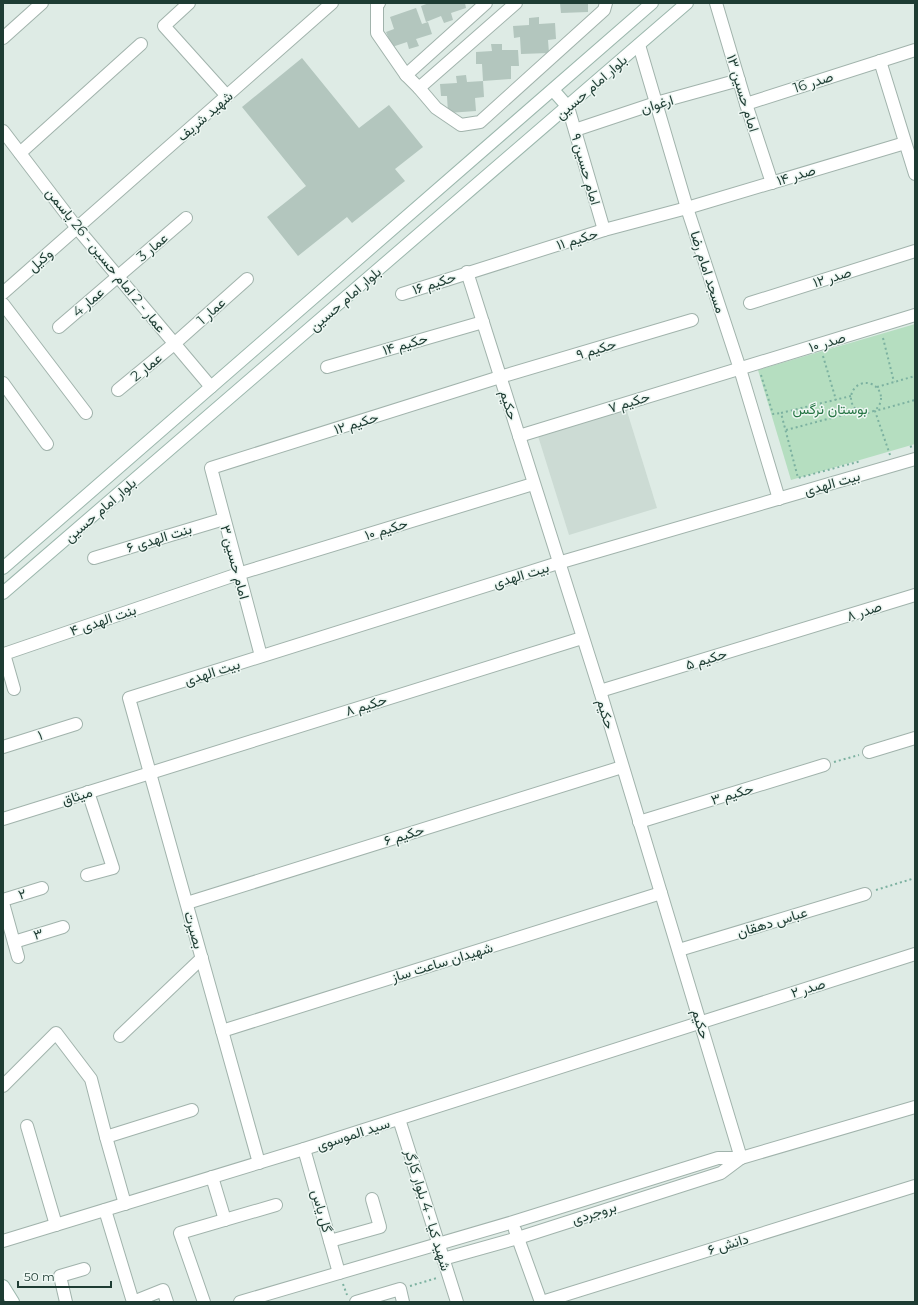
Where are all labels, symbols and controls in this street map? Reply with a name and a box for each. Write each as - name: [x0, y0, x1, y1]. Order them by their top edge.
- street label: بلوار امام حسین: [551, 51, 631, 123]
- street label: امام حسین ۱۳: [723, 52, 763, 134]
- street label: صدر 16: [791, 67, 836, 97]
- street label: شهید شریف: [173, 87, 237, 145]
- street label: ارغوان: [638, 91, 676, 117]
- street label: امام حسین ۹: [567, 131, 605, 207]
- street label: صدر ۱۴: [774, 161, 818, 189]
- street label: عمار - 2 امام حسین - 26 یاسمن: [42, 184, 170, 336]
- street label: حکیم ۱۱: [554, 224, 600, 254]
- street label: عمار 3: [133, 229, 171, 265]
- street label: مسجد امام رضا: [686, 229, 730, 315]
- street label: وکیل: [24, 244, 56, 276]
- street label: بلوار امام حسین: [305, 263, 385, 335]
- street label: صدر ۱۲: [811, 263, 854, 291]
- street label: حکیم ۱۶: [410, 267, 458, 299]
- street label: عمار 4: [68, 283, 108, 321]
- street label: عمار 1: [193, 293, 229, 329]
- street label: صدر ۱۰: [806, 328, 848, 356]
- street label: حکیم ۱۴: [380, 329, 430, 359]
- street label: حکیم ۹: [574, 334, 618, 364]
- street label: عمار 2: [127, 349, 165, 385]
- street label: حکیم ۷: [606, 387, 652, 417]
- street label: حکیم: [496, 388, 522, 422]
- park label: بوستان نرگس: [792, 400, 868, 418]
- street label: حکیم ۱۲: [332, 408, 380, 438]
- street label: بیت الهدی: [802, 466, 862, 500]
- street label: بلوار امام حسین: [60, 474, 140, 546]
- street label: حکیم ۱۰: [362, 514, 410, 544]
- street label: بنت الهدی ۶: [124, 520, 194, 556]
- street label: امام حسین ۳: [216, 523, 254, 601]
- street label: بیت الهدی: [491, 558, 551, 592]
- street label: صدر ۸: [844, 597, 884, 625]
- street label: بنت الهدی ۴: [68, 600, 138, 640]
- street label: حکیم ۵: [683, 644, 729, 674]
- street label: بیت الهدی: [182, 655, 242, 689]
- street label: حکیم ۸: [343, 690, 389, 720]
- street label: حکیم: [593, 697, 619, 731]
- street label: ۱: [35, 726, 45, 744]
- street label: حکیم ۳: [709, 779, 755, 809]
- street label: میثاق: [59, 783, 95, 809]
- street label: حکیم ۶: [382, 820, 426, 850]
- street label: ۲: [16, 884, 28, 904]
- street label: عباس دهقان: [735, 903, 809, 941]
- street label: بصیرت: [180, 909, 208, 951]
- street label: ۳: [31, 924, 45, 944]
- street label: شهیدان ساعت ساز: [388, 938, 495, 986]
- street label: صدر ۲: [789, 974, 828, 1002]
- street label: حکیم: [688, 1007, 714, 1041]
- street label: سید الموسوی: [314, 1114, 392, 1154]
- street label: شهید کیا - 4 بلوار کارگر: [401, 1146, 455, 1273]
- street label: گل یاس: [307, 1187, 337, 1235]
- street label: بروجردی: [569, 1197, 619, 1229]
- street label: دانش ۶: [705, 1229, 751, 1259]
- scale bar: [18, 1263, 111, 1289]
- text: 50 m: [24, 1269, 55, 1284]

